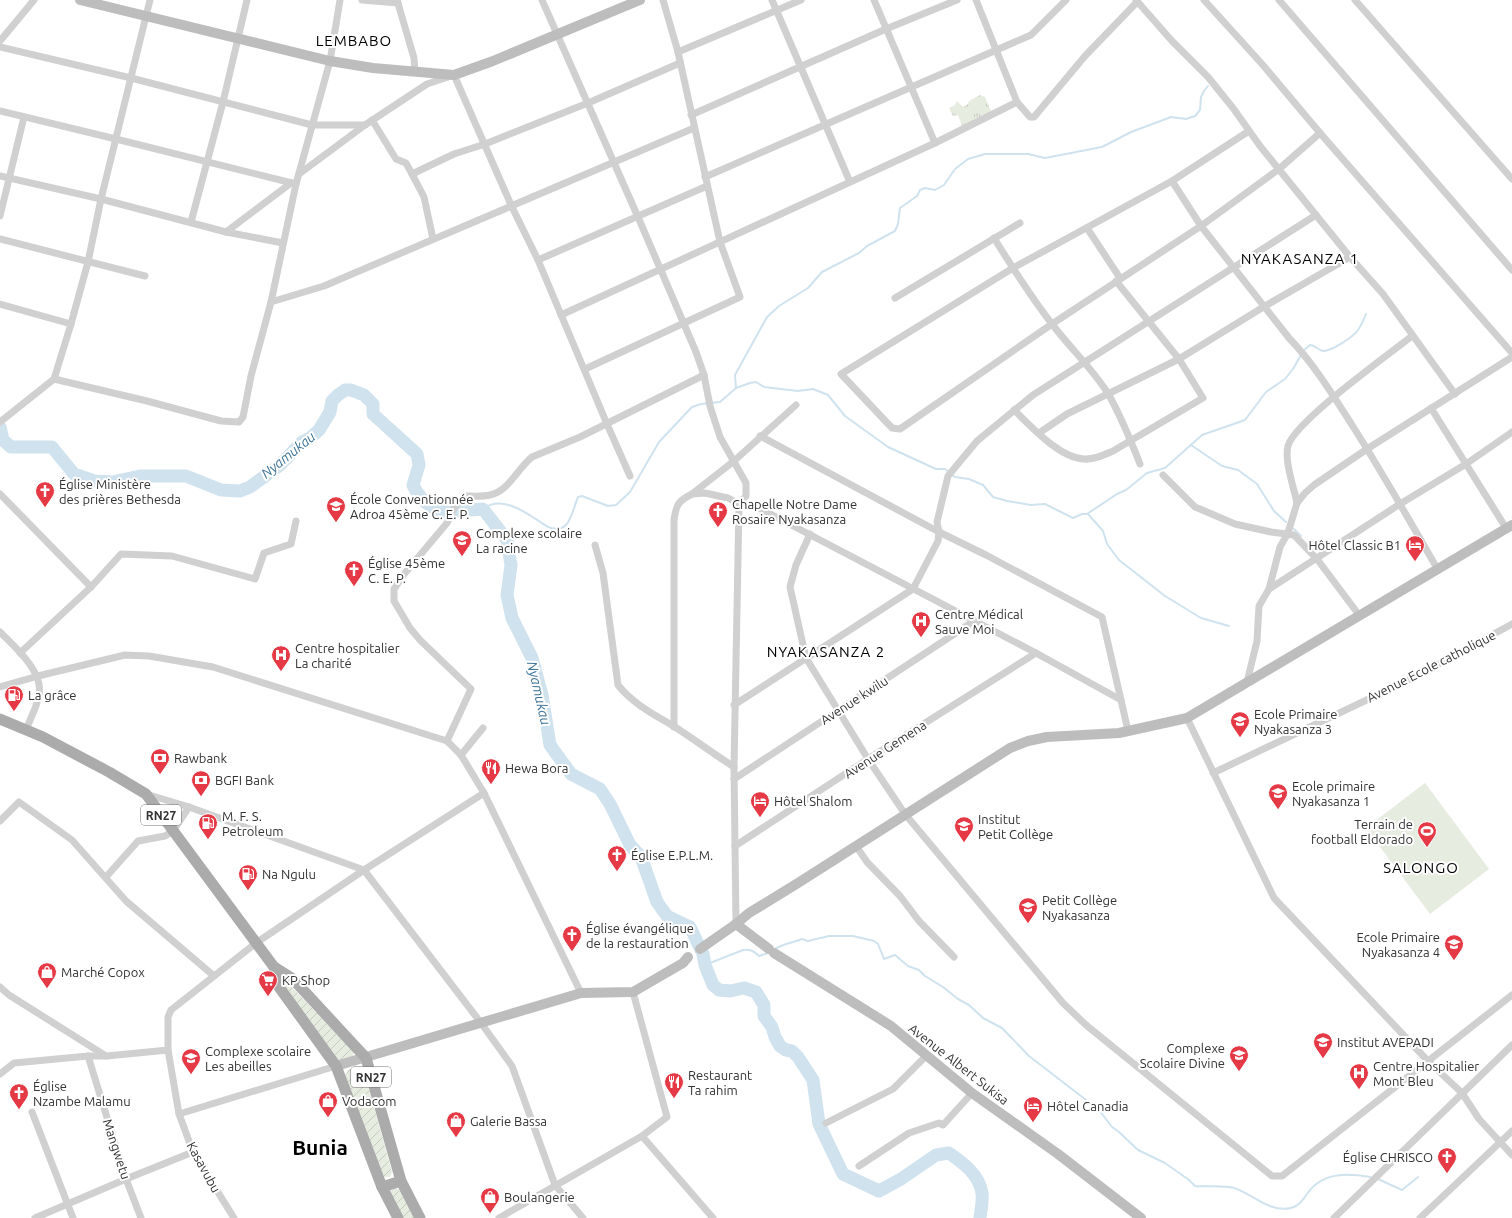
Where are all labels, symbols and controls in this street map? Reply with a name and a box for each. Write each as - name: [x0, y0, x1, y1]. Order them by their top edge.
- district label: LEMBABO: [316, 32, 392, 49]
- district label: NYAKASANZA 1: [1241, 250, 1359, 267]
- water label: Nyamukau: [258, 428, 319, 482]
- place label: Église Ministère des prières Bethesda: [59, 476, 181, 506]
- church icon: Église Ministère des prières Bethesda: [34, 480, 56, 508]
- place label: École Conventionnée Adroa 45ème C. E. P.: [350, 491, 473, 521]
- school or university icon: École Conventionnée Adroa 45ème C. E. P.: [325, 495, 347, 523]
- place label: Chapelle Notre Dame Rosaire Nyakasanza: [732, 497, 857, 526]
- church icon: Chapelle Notre Dame Rosaire Nyakasanza: [707, 500, 729, 528]
- place label: Complexe scolaire La racine: [476, 526, 582, 555]
- school or university icon: Complexe scolaire La racine: [451, 529, 473, 557]
- hotel icon: Hôtel Classic B1: [1404, 534, 1426, 562]
- place label: Hôtel Classic B1: [1309, 538, 1401, 552]
- place label: Église 45ème C. E. P.: [368, 555, 445, 585]
- church icon: Église 45ème C. E. P.: [343, 559, 365, 587]
- place label: Centre Médical Sauve Moi: [935, 607, 1024, 636]
- hospital icon: Centre Médical Sauve Moi: [910, 610, 932, 638]
- street label: Avenue Ecole catholique: [1364, 627, 1498, 705]
- place label: Centre hospitalier La charité: [295, 641, 400, 670]
- district label: NYAKASANZA 2: [767, 643, 885, 660]
- hospital icon: Centre hospitalier La charité: [270, 644, 292, 672]
- water label: Nyamukau: [524, 660, 554, 727]
- street label: Avenue kwilu: [818, 673, 890, 727]
- fuel station icon: La grâce: [3, 684, 25, 712]
- place label: La grâce: [28, 688, 77, 702]
- place label: Ecole Primaire Nyakasanza 3: [1254, 707, 1337, 736]
- school or university icon: Ecole Primaire Nyakasanza 3: [1229, 710, 1251, 738]
- street label: Avenue Gemena: [841, 717, 929, 781]
- bank icon: Rawbank: [149, 747, 171, 775]
- place label: Rawbank: [174, 751, 228, 765]
- restaurant icon: Hewa Bora: [480, 757, 502, 785]
- place label: Hewa Bora: [505, 761, 568, 775]
- bank icon: BGFI Bank: [190, 769, 212, 797]
- place label: BGFI Bank: [215, 773, 274, 787]
- place label: Ecole primaire Nyakasanza 1: [1292, 779, 1375, 808]
- school or university icon: Ecole primaire Nyakasanza 1: [1267, 782, 1289, 810]
- hotel icon: Hôtel Shalom: [749, 790, 771, 818]
- place label: Hôtel Shalom: [774, 794, 852, 808]
- road number: RN27: [141, 805, 181, 825]
- place label: M. F. S. Petroleum: [222, 809, 284, 838]
- fuel station icon: M. F. S. Petroleum: [197, 812, 219, 840]
- place label: Institut Petit Collège: [978, 812, 1053, 841]
- school or university icon: Institut Petit Collège: [953, 815, 975, 843]
- place label: Terrain de football Eldorado: [1311, 817, 1413, 846]
- sports icon: Terrain de football Eldorado: [1416, 820, 1438, 848]
- church icon: Église E.P.L.M.: [606, 844, 628, 872]
- place label: Église E.P.L.M.: [631, 847, 713, 862]
- district label: SALONGO: [1383, 859, 1459, 876]
- fuel station icon: Na Ngulu: [237, 863, 259, 891]
- place label: Na Ngulu: [262, 867, 316, 881]
- place label: Petit Collège Nyakasanza: [1042, 893, 1117, 922]
- school or university icon: Petit Collège Nyakasanza: [1017, 896, 1039, 924]
- place label: Église évangélique de la restauration: [586, 920, 694, 950]
- church icon: Église évangélique de la restauration: [561, 924, 583, 952]
- place label: Ecole Primaire Nyakasanza 4: [1357, 930, 1440, 959]
- school or university icon: Ecole Primaire Nyakasanza 4: [1443, 933, 1465, 961]
- shop icon: Marché Copox: [36, 961, 58, 989]
- place label: Marché Copox: [61, 965, 145, 979]
- supermarket icon: KP Shop: [257, 969, 279, 997]
- place label: KP Shop: [282, 973, 330, 987]
- street label: Avenue Albert Sukisa: [906, 1021, 1012, 1107]
- school or university icon: Institut AVEPADI: [1312, 1031, 1334, 1059]
- place label: Institut AVEPADI: [1337, 1035, 1434, 1049]
- place label: Complexe Scolaire Divine: [1140, 1041, 1225, 1070]
- place label: Complexe scolaire Les abeilles: [205, 1044, 311, 1073]
- school or university icon: Complexe Scolaire Divine: [1228, 1044, 1250, 1072]
- school or university icon: Complexe scolaire Les abeilles: [180, 1047, 202, 1075]
- place label: Centre Hospitalier Mont Bleu: [1373, 1059, 1479, 1088]
- hospital icon: Centre Hospitalier Mont Bleu: [1348, 1062, 1370, 1090]
- road number: RN27: [351, 1067, 391, 1087]
- place label: Restaurant Ta rahim: [688, 1068, 752, 1097]
- restaurant icon: Restaurant Ta rahim: [663, 1071, 685, 1099]
- place label: Église Nzambe Malamu: [33, 1078, 131, 1108]
- church icon: Église Nzambe Malamu: [8, 1082, 30, 1110]
- shop icon: Vodacom: [317, 1090, 339, 1118]
- place label: Vodacom: [342, 1094, 397, 1108]
- hotel icon: Hôtel Canadia: [1022, 1095, 1044, 1123]
- place label: Hôtel Canadia: [1047, 1099, 1129, 1113]
- shop icon: Galerie Bassa: [445, 1110, 467, 1138]
- place label: Galerie Bassa: [470, 1114, 547, 1128]
- street label: Mangwetu: [101, 1117, 133, 1181]
- district label: Bunia: [292, 1135, 348, 1159]
- street label: Kasavubu: [184, 1139, 224, 1195]
- church icon: Église CHRISCO: [1436, 1146, 1458, 1174]
- place label: Église CHRISCO: [1343, 1149, 1433, 1164]
- shop icon: Boulangerie: [479, 1186, 501, 1214]
- place label: Boulangerie: [504, 1190, 575, 1204]

